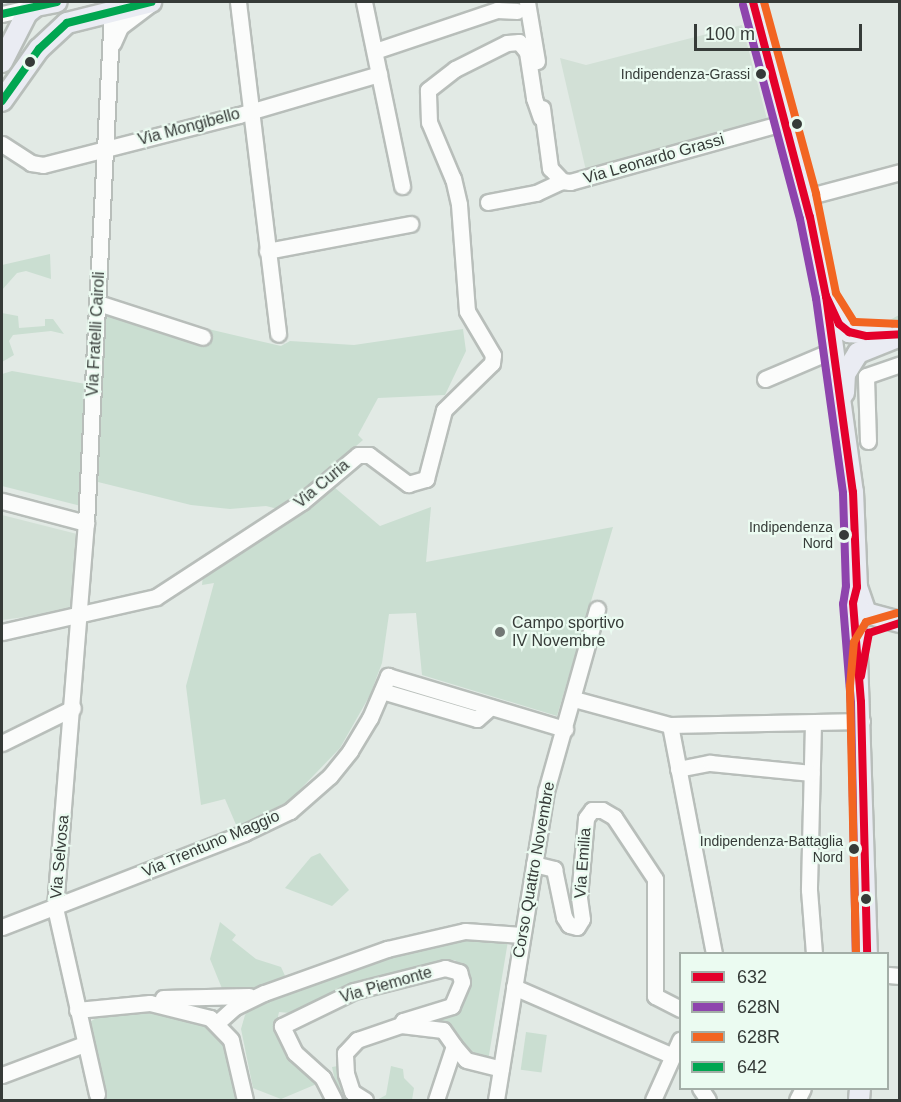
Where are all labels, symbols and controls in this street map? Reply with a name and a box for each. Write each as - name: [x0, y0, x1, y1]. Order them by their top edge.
- scale bar: [697, 12, 865, 50]
- text: 100 m: [705, 24, 755, 44]
- unlabelled marker: [24, 56, 36, 68]
- place label: Indipendenza-Grassi: [621, 66, 750, 82]
- marker: Indipendenza-Grassi: [755, 68, 767, 80]
- street label: Via Mongibello: [136, 104, 242, 150]
- unlabelled marker: [791, 118, 803, 130]
- street label: Via Leonardo Grassi: [581, 130, 727, 188]
- street label: Via Fratelli Cairoli: [83, 271, 109, 397]
- street label: Via Curia: [291, 456, 353, 512]
- place label: Indipendenza Nord: [749, 519, 833, 552]
- marker: Indipendenza Nord: [838, 529, 850, 541]
- place label: Campo sportivo IV Novembre: [512, 613, 624, 651]
- marker: Campo sportivo IV Novembre: [493, 625, 507, 639]
- street label: Corso Quattro Novembre: [509, 780, 559, 960]
- street label: Via Trentuno Maggio: [139, 806, 283, 882]
- street label: Via Selvosa: [47, 814, 73, 900]
- street label: Via Emilia: [571, 827, 595, 899]
- place label: Indipendenza-Battaglia Nord: [700, 833, 843, 866]
- marker: Indipendenza-Battaglia Nord: [848, 843, 860, 855]
- unlabelled marker: [860, 893, 872, 905]
- legend: [679, 952, 889, 1090]
- street label: Via Piemonte: [338, 963, 434, 1007]
- text: 632: [737, 967, 767, 987]
- text: 628N: [737, 997, 780, 1017]
- text: 628R: [737, 1027, 780, 1047]
- text: 642: [737, 1057, 767, 1077]

